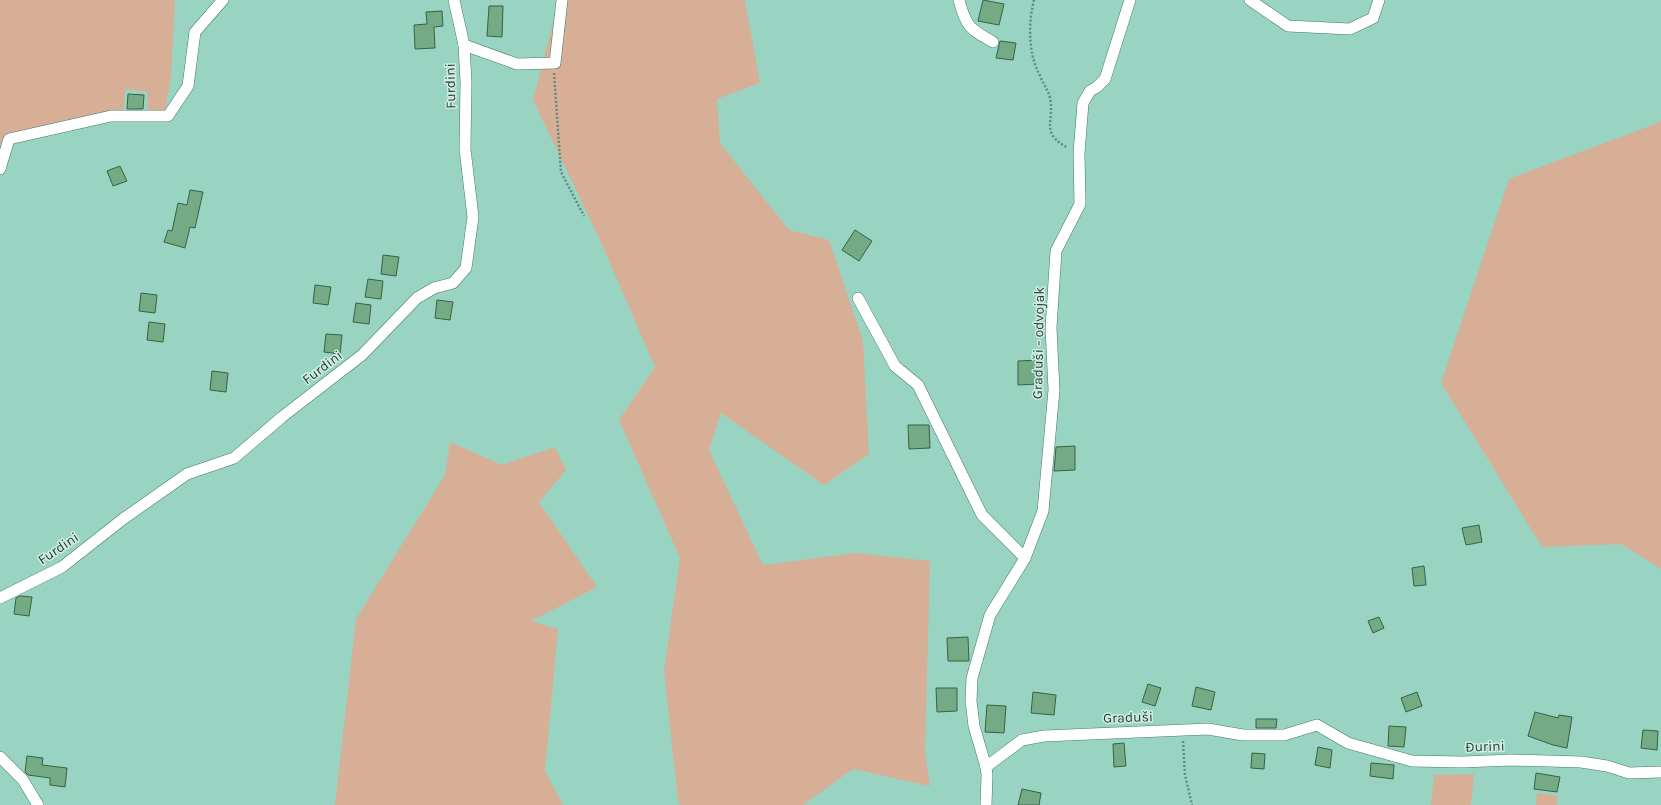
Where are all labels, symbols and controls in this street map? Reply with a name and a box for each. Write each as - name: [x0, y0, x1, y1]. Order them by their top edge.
- street label: Furdini: [442, 63, 459, 109]
- street label: Graduši - odvojak: [1029, 287, 1048, 399]
- street label: Furdini: [299, 347, 346, 388]
- street label: Furdini: [35, 529, 82, 568]
- street label: Graduši: [1103, 708, 1153, 727]
- street label: Đurini: [1465, 737, 1505, 756]

